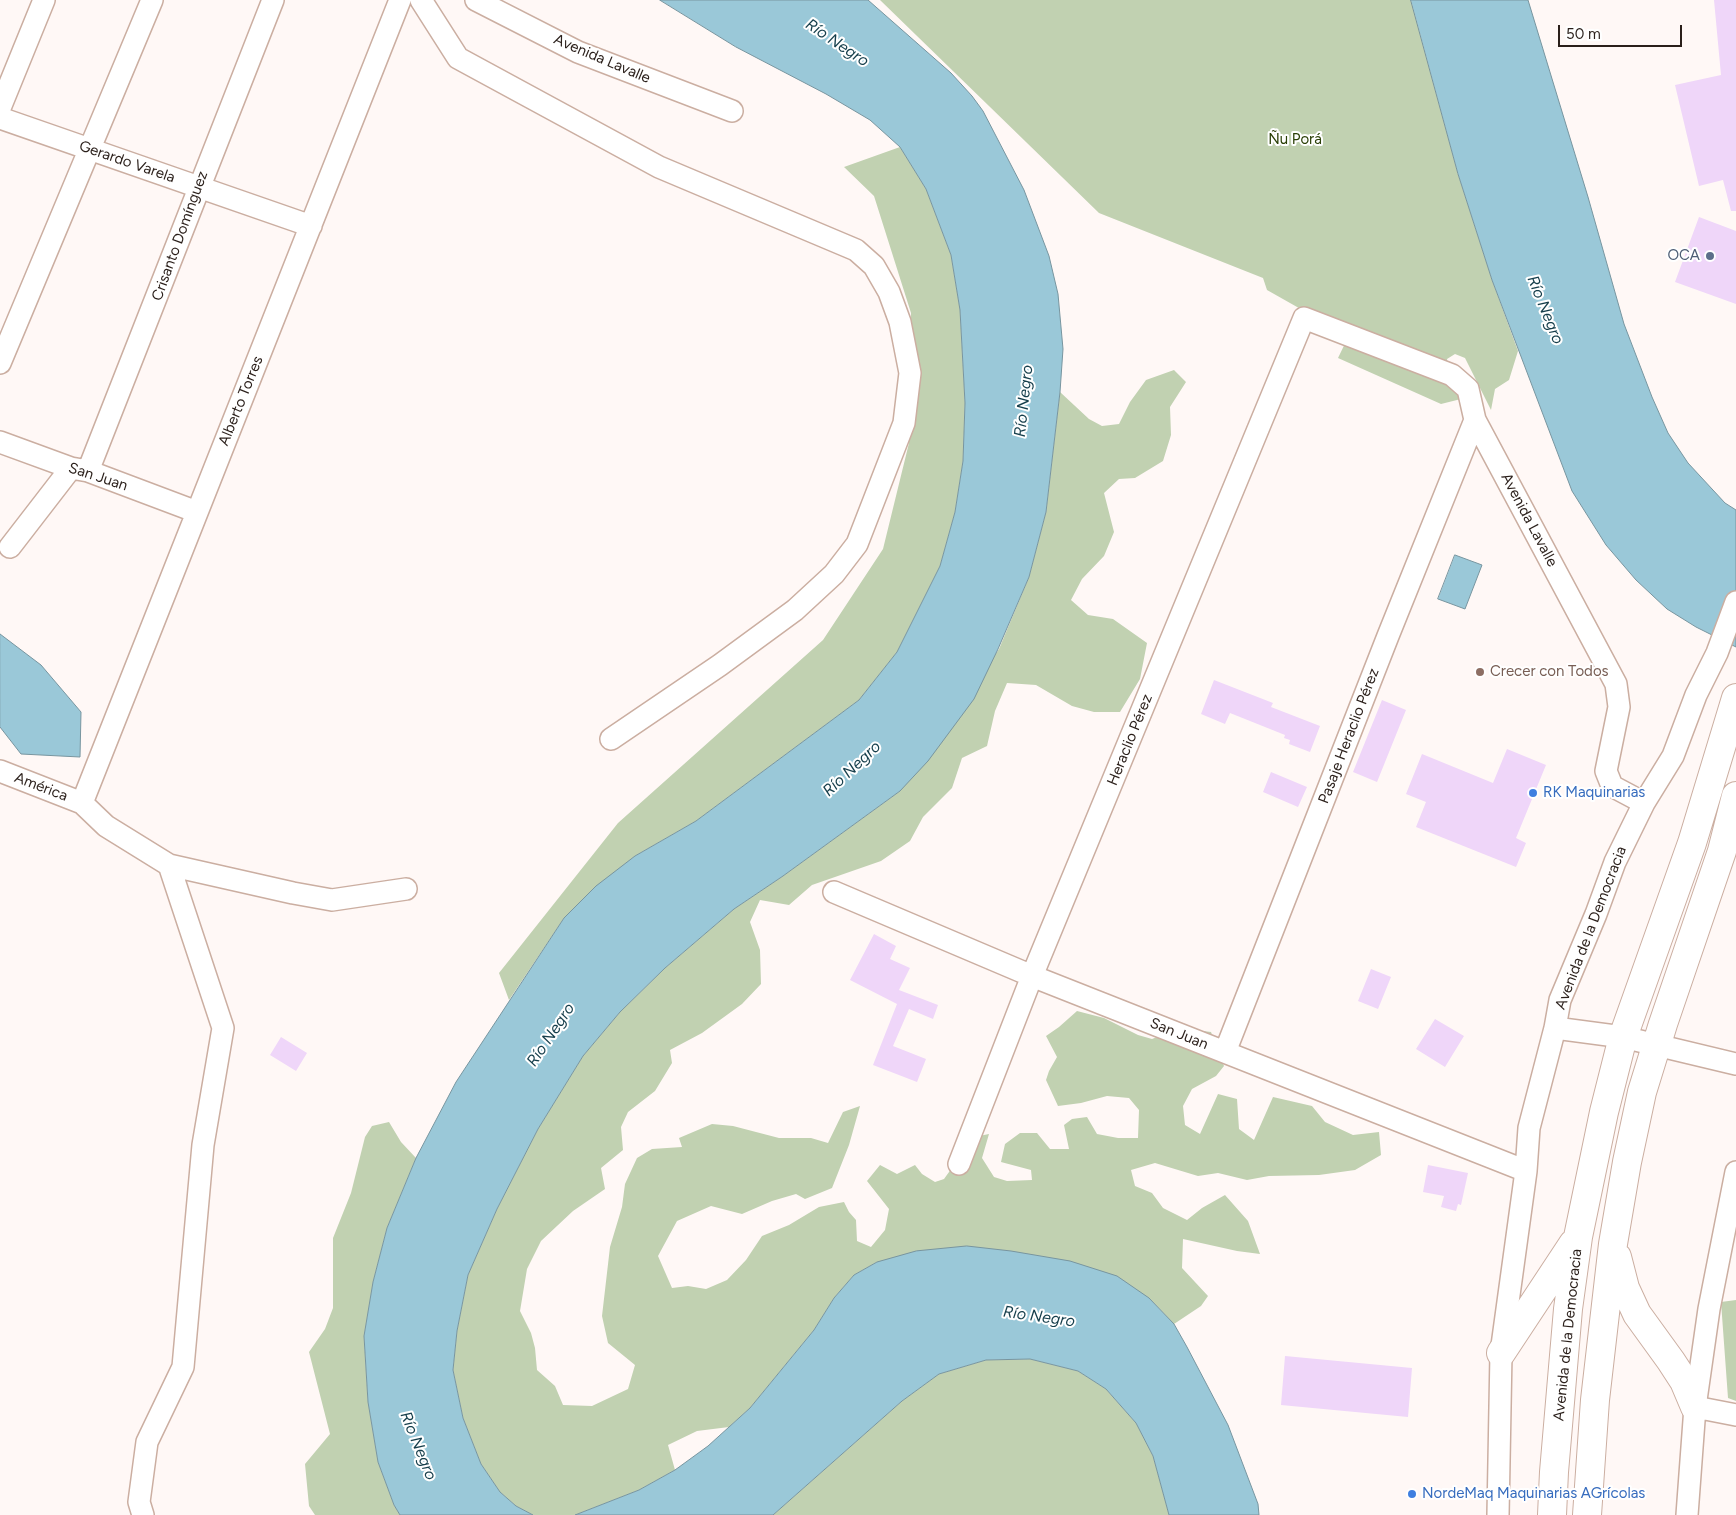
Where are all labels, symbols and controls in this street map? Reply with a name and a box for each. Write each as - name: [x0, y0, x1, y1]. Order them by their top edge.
- water label: Río Negro: [802, 15, 872, 71]
- scale bar: [1561, 15, 1685, 47]
- text: 50 m: [1566, 25, 1601, 43]
- street label: Avenida Lavalle: [551, 31, 653, 87]
- park label: Ñu Porá: [1268, 131, 1322, 149]
- street label: Gerardo Varela: [77, 137, 177, 187]
- street label: Crisanto Domínguez: [148, 169, 212, 303]
- place label: OCA: [1667, 247, 1700, 265]
- marker: OCA: [1704, 250, 1716, 262]
- water label: Río Negro: [1523, 273, 1567, 347]
- street label: Alberto Torres: [215, 354, 267, 448]
- water label: Río Negro: [1011, 364, 1037, 438]
- street label: San Juan: [66, 459, 130, 495]
- street label: Avenida Lavalle: [1497, 470, 1561, 570]
- place label: Crecer con Todos: [1490, 663, 1609, 681]
- street label: Pasaje Heraclio Pérez: [1315, 666, 1383, 806]
- marker: Crecer con Todos: [1474, 666, 1486, 678]
- street label: Heraclio Pérez: [1104, 692, 1156, 788]
- water label: Río Negro: [819, 737, 885, 801]
- street label: América: [12, 769, 70, 805]
- place label: RK Maquinarias: [1543, 784, 1645, 802]
- marker: RK Maquinarias: [1527, 787, 1539, 799]
- street label: Avenida de la Democracia: [1552, 844, 1630, 1012]
- water label: Río Negro: [523, 1000, 579, 1070]
- street label: San Juan: [1147, 1014, 1211, 1054]
- street label: Avenida de la Democracia: [1550, 1248, 1586, 1422]
- water label: Río Negro: [1002, 1302, 1076, 1332]
- water label: Río Negro: [396, 1409, 440, 1483]
- place label: NordeMaq Maquinarias AGrícolas: [1422, 1485, 1645, 1503]
- marker: NordeMaq Maquinarias AGrícolas: [1406, 1488, 1418, 1500]

